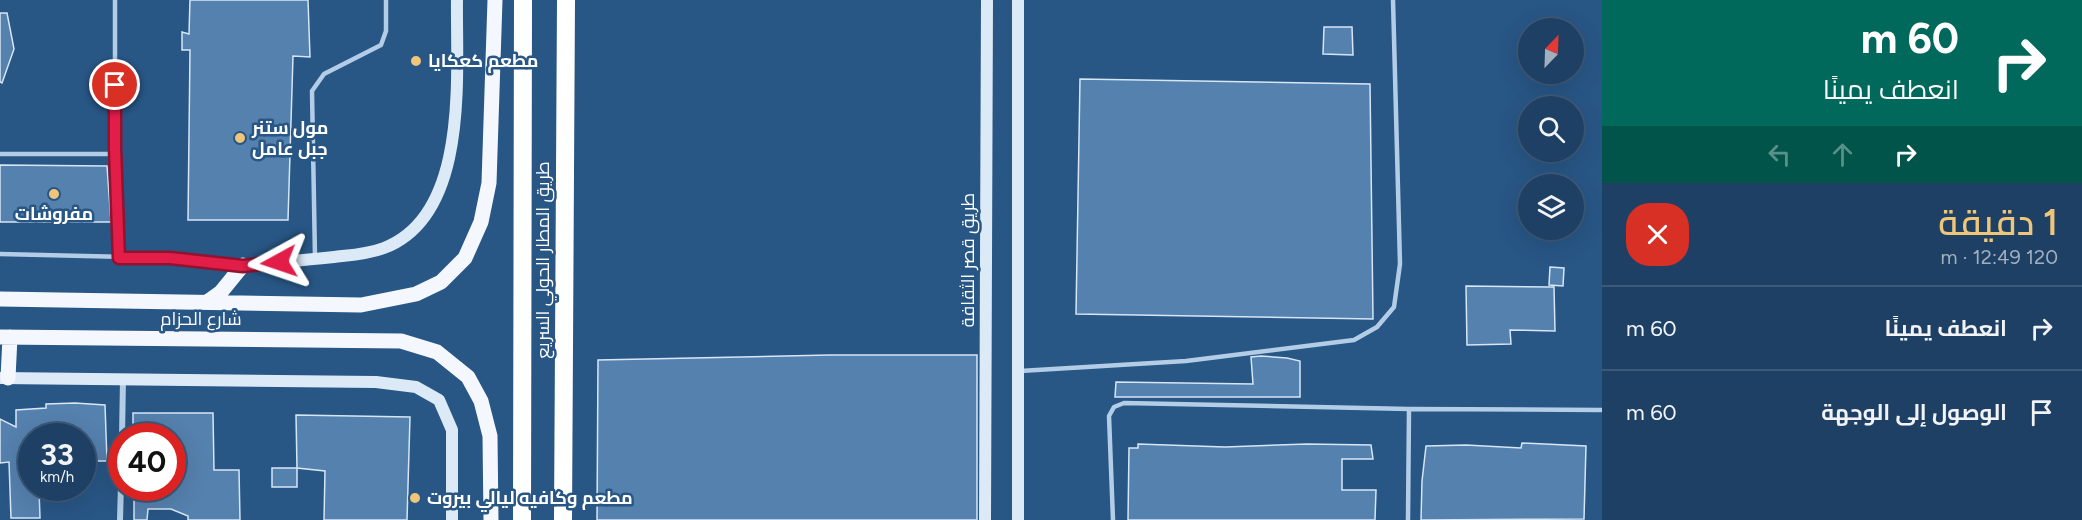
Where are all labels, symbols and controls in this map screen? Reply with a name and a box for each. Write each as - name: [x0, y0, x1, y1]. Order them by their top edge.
- text: 60 m: [1861, 13, 1959, 64]
- north arrow: [1518, 18, 1584, 84]
- map controls: [1518, 18, 1584, 240]
- icon: right: [1980, 24, 2058, 102]
- place label: مطعم كعكايا: [428, 50, 538, 73]
- marker: مطعم كعكايا: [409, 54, 423, 68]
- pin: [89, 59, 140, 110]
- icon: arrive: [98, 68, 131, 101]
- text: انعطف يمينًا: [1823, 73, 1959, 106]
- button: search: [1518, 96, 1584, 162]
- place label: مول ستنر جبل عامل: [251, 117, 328, 160]
- marker: مول ستنر جبل عامل: [233, 131, 247, 145]
- icon: left: [1763, 138, 1796, 171]
- icon: ahead: [1826, 138, 1859, 171]
- icon: right: [1889, 138, 1922, 171]
- street label: طريق المطار الحولي السريع: [532, 161, 557, 359]
- button: layers: [1518, 174, 1584, 240]
- marker: مفروشات: [47, 187, 61, 201]
- street label: طريق قصر الثقافة: [957, 193, 980, 327]
- text: 1 دقيقة: [1938, 201, 2058, 244]
- place label: مفروشات: [15, 203, 93, 225]
- button: close: [1626, 203, 1689, 266]
- position arrow: [247, 230, 311, 294]
- text: 120 m · 12:49: [1941, 245, 2058, 269]
- street label: شارع الحزام: [160, 308, 242, 331]
- icon: right: [2025, 312, 2058, 345]
- text: 60 m: [1626, 315, 1677, 342]
- text: انعطف يمينًا: [1884, 315, 2007, 342]
- icon: arrive: [2025, 396, 2058, 429]
- text: 60 m: [1626, 399, 1677, 426]
- text: الوصول إلى الوجهة: [1821, 399, 2007, 426]
- speed limit sign: 40: [108, 423, 186, 501]
- text: 33: [40, 436, 74, 473]
- text: km/h: [40, 468, 74, 486]
- place label: مطعم وكافيه ليالي بيروت: [427, 487, 633, 513]
- marker: مطعم وكافيه ليالي بيروت: [408, 491, 422, 505]

